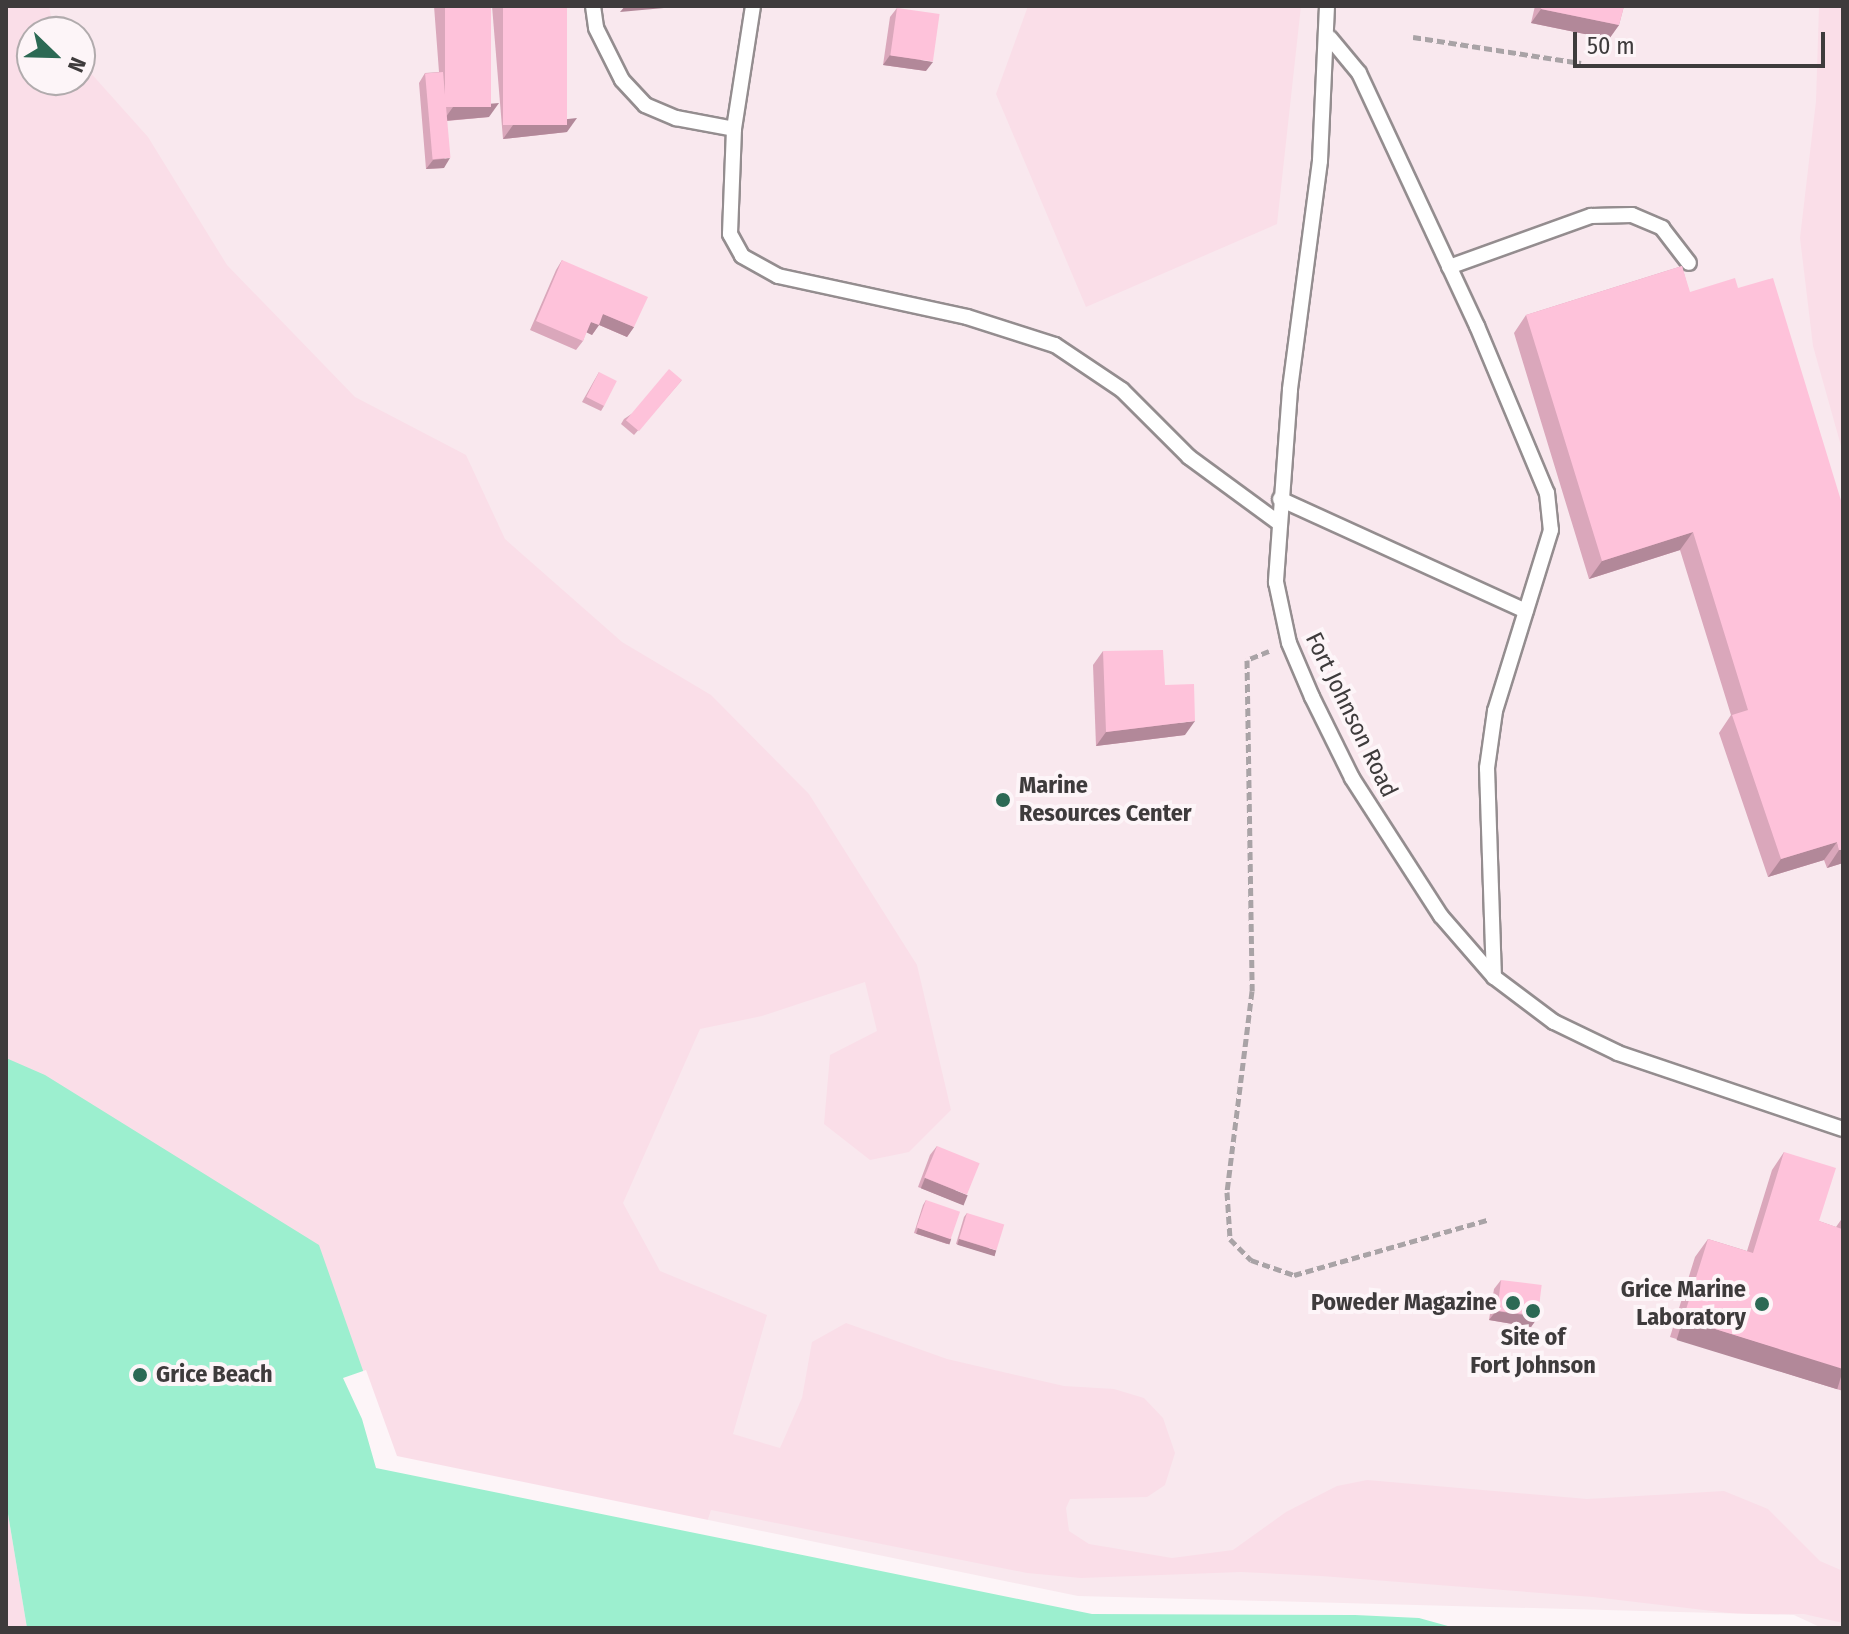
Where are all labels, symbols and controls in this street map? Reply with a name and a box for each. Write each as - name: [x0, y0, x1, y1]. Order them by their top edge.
- north arrow: [16, 16, 96, 96]
- scale bar: [1577, 16, 1829, 66]
- text: 50 m: [1587, 32, 1635, 60]
- text: N: [62, 53, 92, 76]
- street label: Fort Johnson Road: [1299, 628, 1403, 802]
- place label: Marine Resources Center: [1019, 772, 1192, 828]
- marker: Marine Resources Center: [994, 791, 1012, 809]
- place label: Grice Marine Laboratory: [1621, 1276, 1746, 1332]
- place label: Poweder Magazine: [1311, 1289, 1497, 1317]
- marker: Poweder Magazine: [1504, 1294, 1522, 1312]
- marker: Grice Marine Laboratory: [1753, 1295, 1771, 1313]
- marker: Site of Fort Johnson: [1524, 1302, 1542, 1320]
- place label: Site of Fort Johnson: [1470, 1324, 1596, 1380]
- place label: Grice Beach: [156, 1361, 273, 1389]
- marker: Grice Beach: [131, 1366, 149, 1384]

